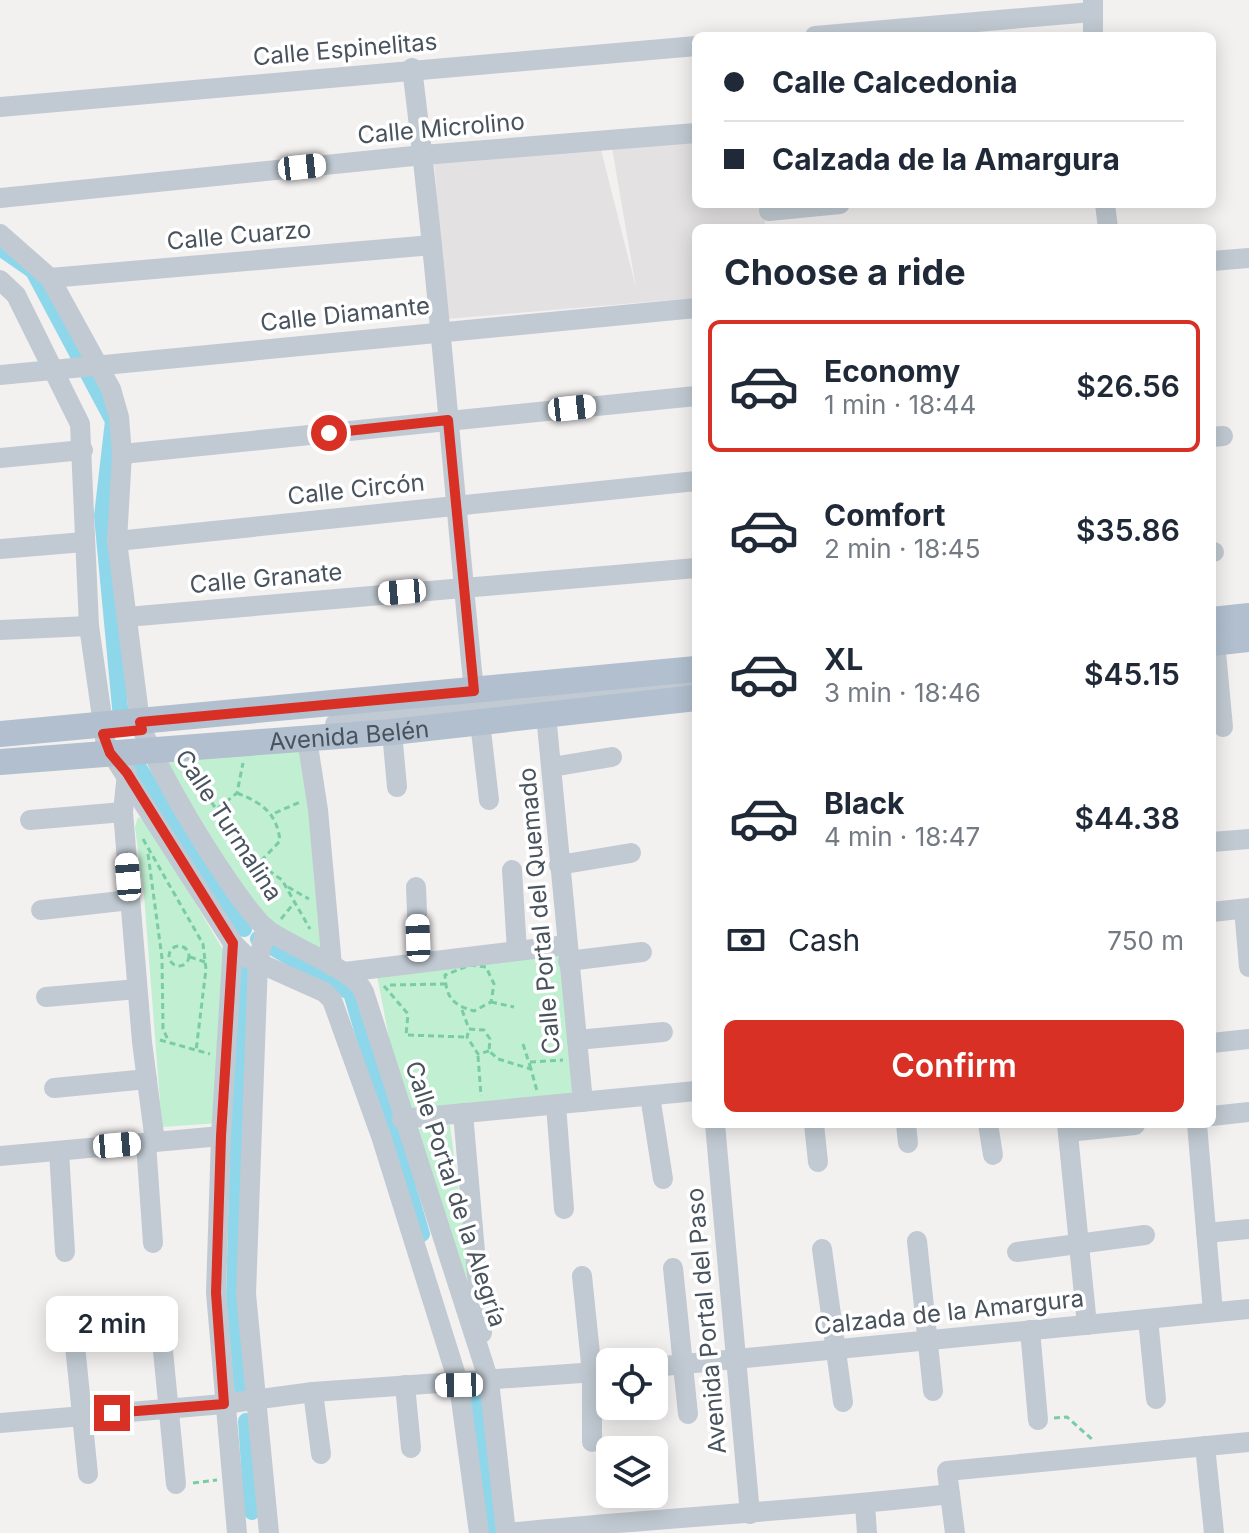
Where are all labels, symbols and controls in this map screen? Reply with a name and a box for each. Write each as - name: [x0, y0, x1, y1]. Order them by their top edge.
- street label: Calle Espinelitas: [252, 26, 438, 72]
- text: Calle Calcedonia: [772, 64, 1018, 100]
- street label: Calle Microlino: [356, 106, 526, 150]
- text: Calzada de la Amargura: [772, 141, 1120, 177]
- car: [277, 153, 327, 181]
- street label: Calle Cuarzo: [166, 214, 312, 256]
- text: Choose a ride: [724, 250, 966, 294]
- street label: Calle Diamante: [259, 291, 431, 337]
- icon: car: [728, 350, 800, 422]
- text: Economy: [824, 353, 960, 389]
- text: $26.56: [1076, 368, 1180, 404]
- text: 1 min · 18:44: [824, 389, 976, 420]
- car: [547, 394, 597, 422]
- route start: [311, 415, 347, 451]
- street label: Calle Circón: [286, 467, 426, 511]
- icon: car: [728, 494, 800, 566]
- text: Comfort: [824, 497, 945, 533]
- text: $35.86: [1076, 512, 1180, 548]
- text: 2 min · 18:45: [824, 533, 980, 564]
- street label: Calle Granate: [188, 557, 344, 599]
- car: [377, 578, 427, 606]
- icon: car: [728, 638, 800, 710]
- text: XL: [824, 641, 863, 677]
- text: $45.15: [1084, 656, 1180, 692]
- text: 3 min · 18:46: [824, 677, 981, 708]
- street label: Avenida Belén: [268, 713, 431, 756]
- street label: Calle Turmalina: [169, 744, 289, 906]
- street label: Calle Portal del Quemado: [512, 766, 566, 1056]
- icon: car: [728, 782, 800, 854]
- text: Black: [824, 785, 904, 821]
- text: $44.38: [1074, 800, 1180, 836]
- text: 4 min · 18:47: [824, 821, 980, 852]
- car: [114, 852, 142, 902]
- car: [405, 914, 431, 962]
- icon: cash: [724, 918, 768, 962]
- text: Cash: [788, 922, 860, 958]
- text: 750 m: [1107, 925, 1184, 956]
- button: Confirm: [724, 1020, 1184, 1112]
- street label: Calle Portal de la Alegría: [399, 1057, 513, 1331]
- car: [92, 1131, 142, 1159]
- street label: Avenida Portal del Paso: [680, 1187, 732, 1455]
- street label: Calzada de la Amargura: [813, 1283, 1085, 1341]
- callout: 2 min: [46, 1297, 178, 1353]
- text: 2 min: [78, 1308, 146, 1339]
- map controls: [596, 1348, 668, 1508]
- button: locate: [596, 1348, 668, 1420]
- car: [435, 1373, 483, 1397]
- route end: [94, 1395, 130, 1431]
- button: layers: [596, 1436, 668, 1508]

